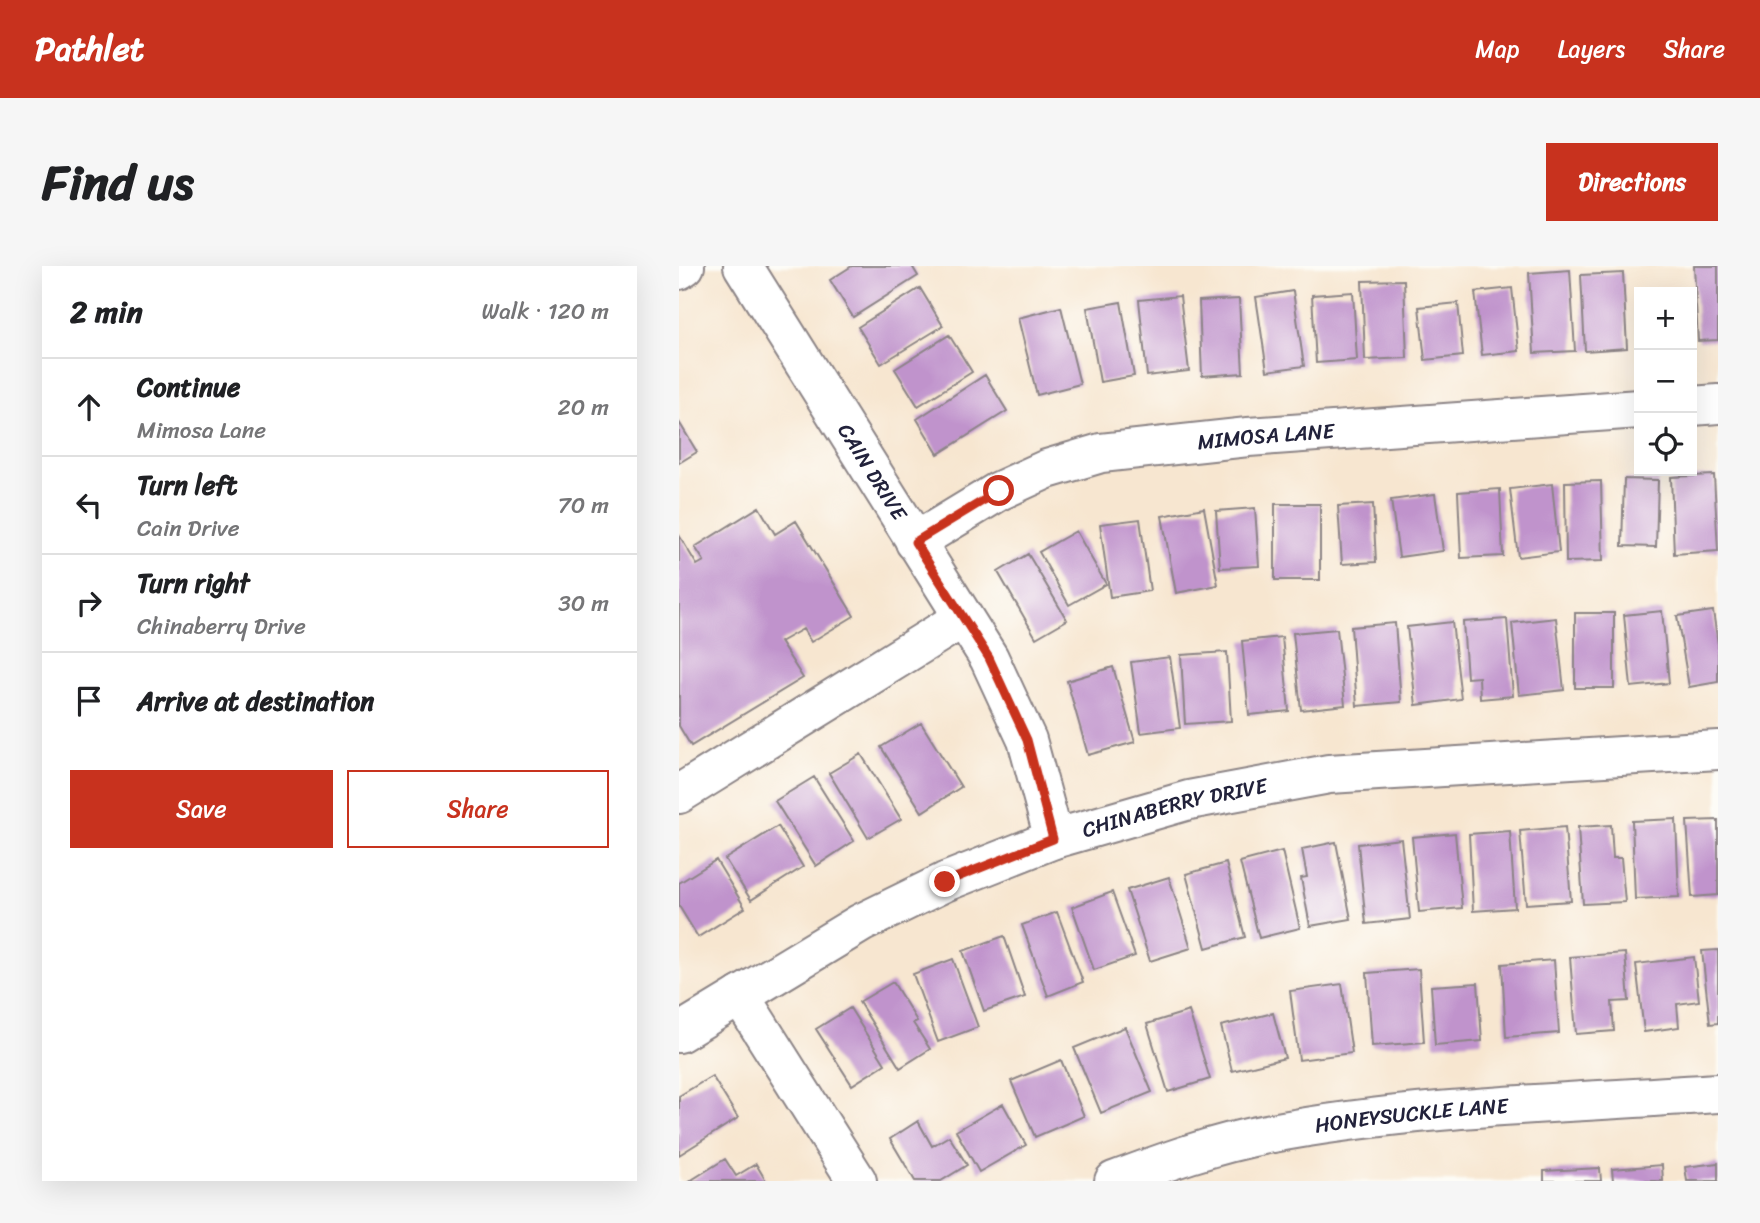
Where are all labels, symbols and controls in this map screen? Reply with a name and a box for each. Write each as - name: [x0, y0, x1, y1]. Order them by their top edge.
- text: Pathlet: [35, 20, 144, 78]
- text: Map: [1475, 28, 1520, 70]
- text: Layers: [1558, 28, 1625, 70]
- text: Share: [1663, 28, 1725, 70]
- text: Find us: [42, 139, 194, 226]
- button: Directions: [1546, 143, 1718, 221]
- text: 2 min: [70, 285, 143, 339]
- map controls: [1634, 287, 1697, 476]
- button: +: [1634, 287, 1697, 350]
- text: Walk · 120 m: [482, 291, 609, 332]
- button: −: [1634, 350, 1697, 413]
- text: Continue: [137, 364, 240, 410]
- text: 20 m: [558, 387, 609, 428]
- icon: ahead: [70, 388, 108, 426]
- text: Mimosa Lane: [137, 410, 266, 451]
- street label: MIMOSA LANE: [1195, 412, 1337, 461]
- button: locate: [1634, 413, 1697, 476]
- street label: CAIN DRIVE: [827, 415, 918, 529]
- text: Turn left: [137, 462, 237, 508]
- route start: [983, 475, 1014, 506]
- text: 70 m: [558, 485, 609, 526]
- icon: left: [70, 486, 108, 524]
- text: Cain Drive: [137, 508, 240, 549]
- text: Turn right: [137, 560, 250, 606]
- text: 30 m: [558, 583, 609, 624]
- icon: right: [70, 584, 108, 622]
- text: Chinaberry Drive: [137, 606, 306, 647]
- text: Arrive at destination: [137, 678, 374, 724]
- icon: arrive: [70, 682, 108, 720]
- street label: CHINABERRY DRIVE: [1077, 767, 1271, 849]
- button: Save: [70, 770, 333, 848]
- button: Share: [347, 770, 609, 848]
- route end: [929, 866, 960, 897]
- street label: HONEYSUCKLE LANE: [1312, 1087, 1511, 1145]

